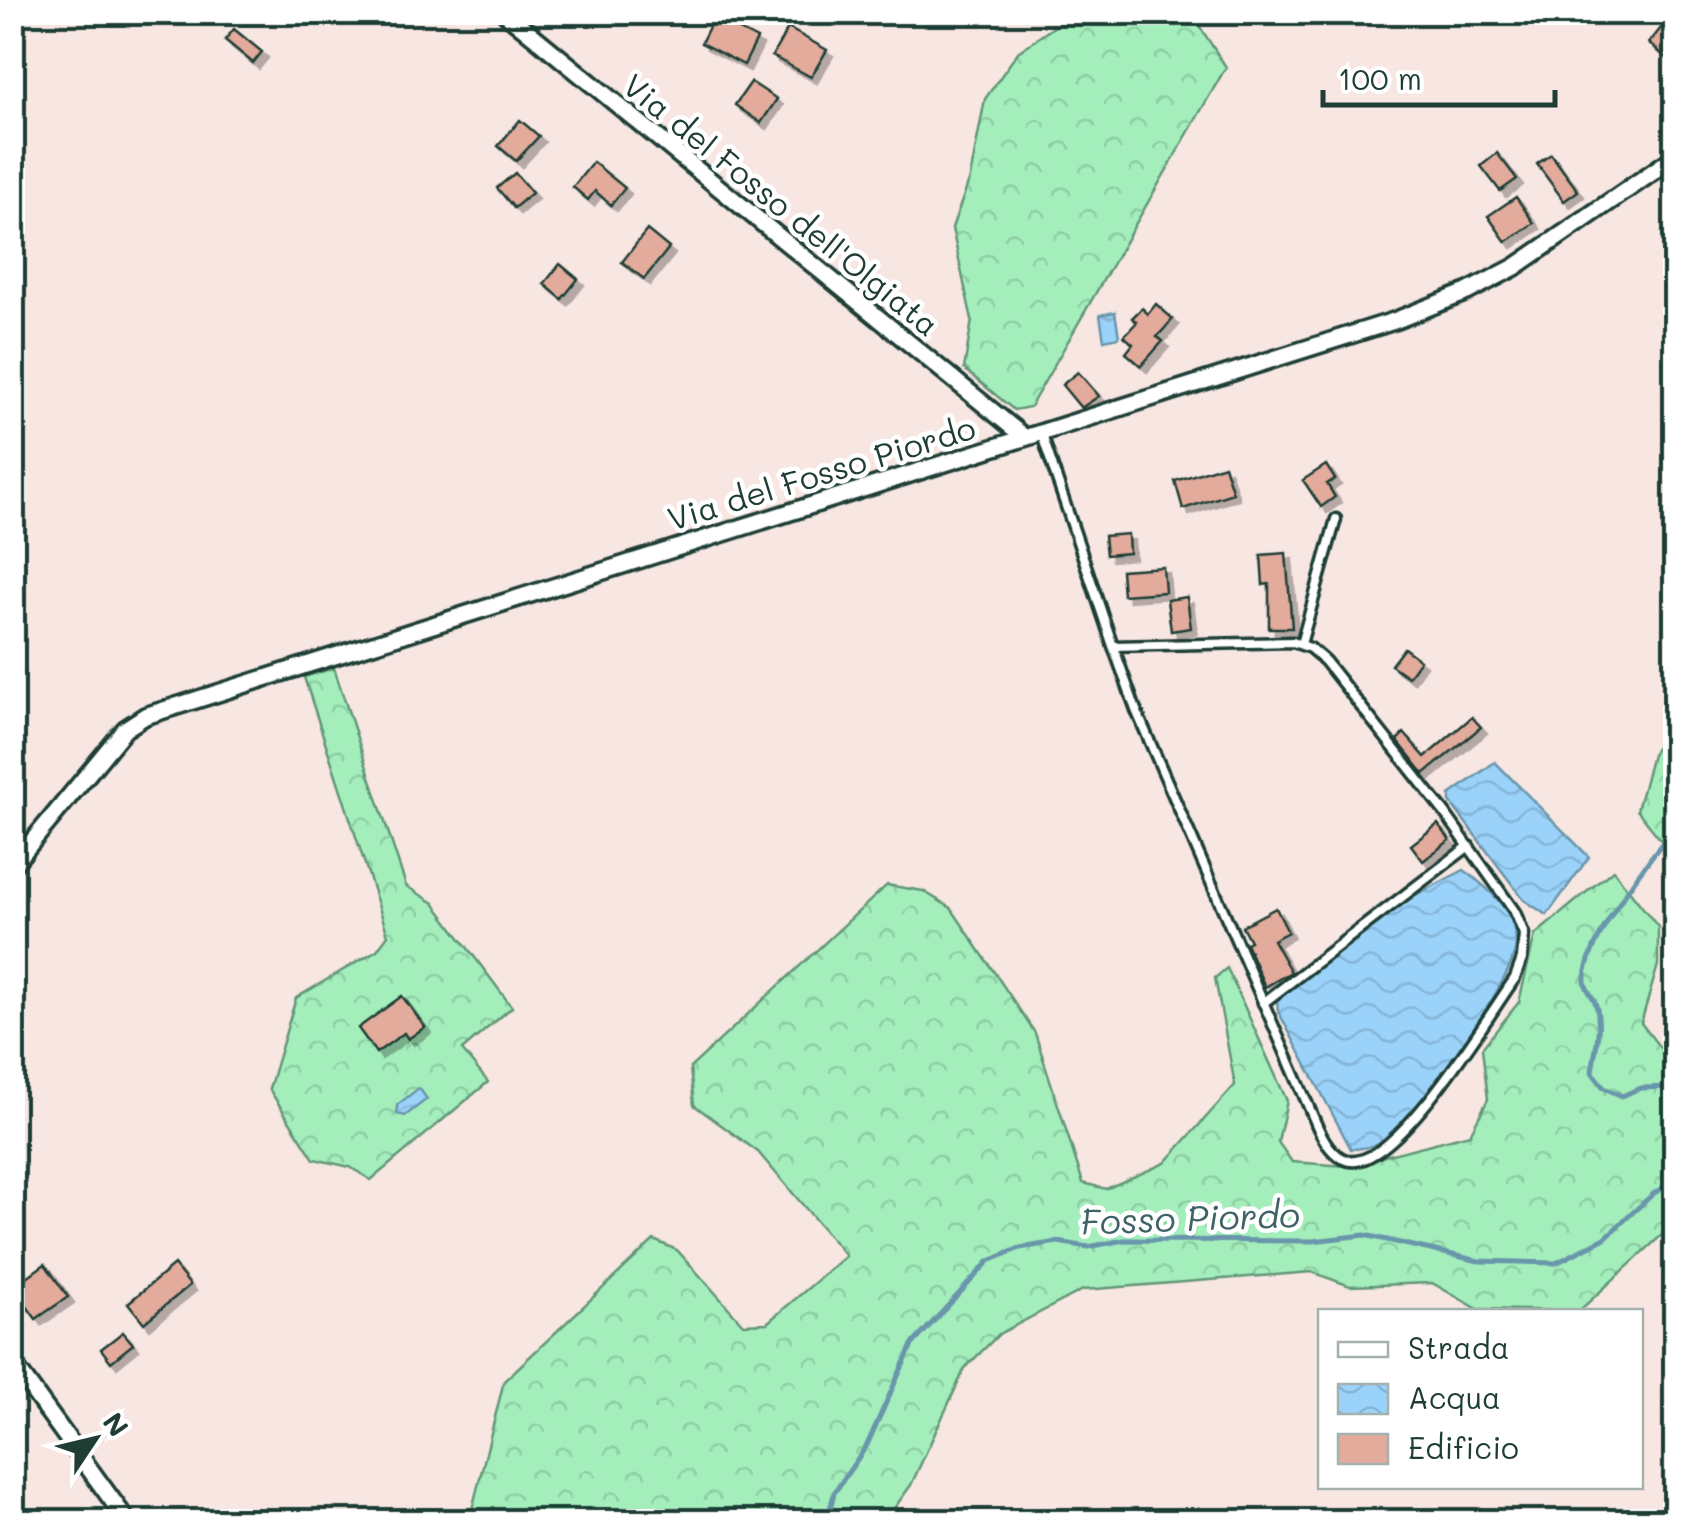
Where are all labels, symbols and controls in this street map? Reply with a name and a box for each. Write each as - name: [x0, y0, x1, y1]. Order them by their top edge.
- scale bar: [1323, 45, 1556, 107]
- text: 100 m: [1338, 58, 1422, 98]
- street label: Via del Fosso dell'Olgiata: [615, 63, 949, 345]
- street label: Via del Fosso Piordo: [662, 405, 980, 539]
- water label: Fosso Piordo: [1079, 1190, 1301, 1244]
- legend: [1318, 1309, 1643, 1489]
- text: Strada: [1408, 1327, 1510, 1367]
- text: Acqua: [1408, 1377, 1501, 1417]
- north arrow: [45, 1389, 145, 1489]
- text: N: [95, 1405, 137, 1443]
- text: Edificio: [1408, 1427, 1519, 1467]

